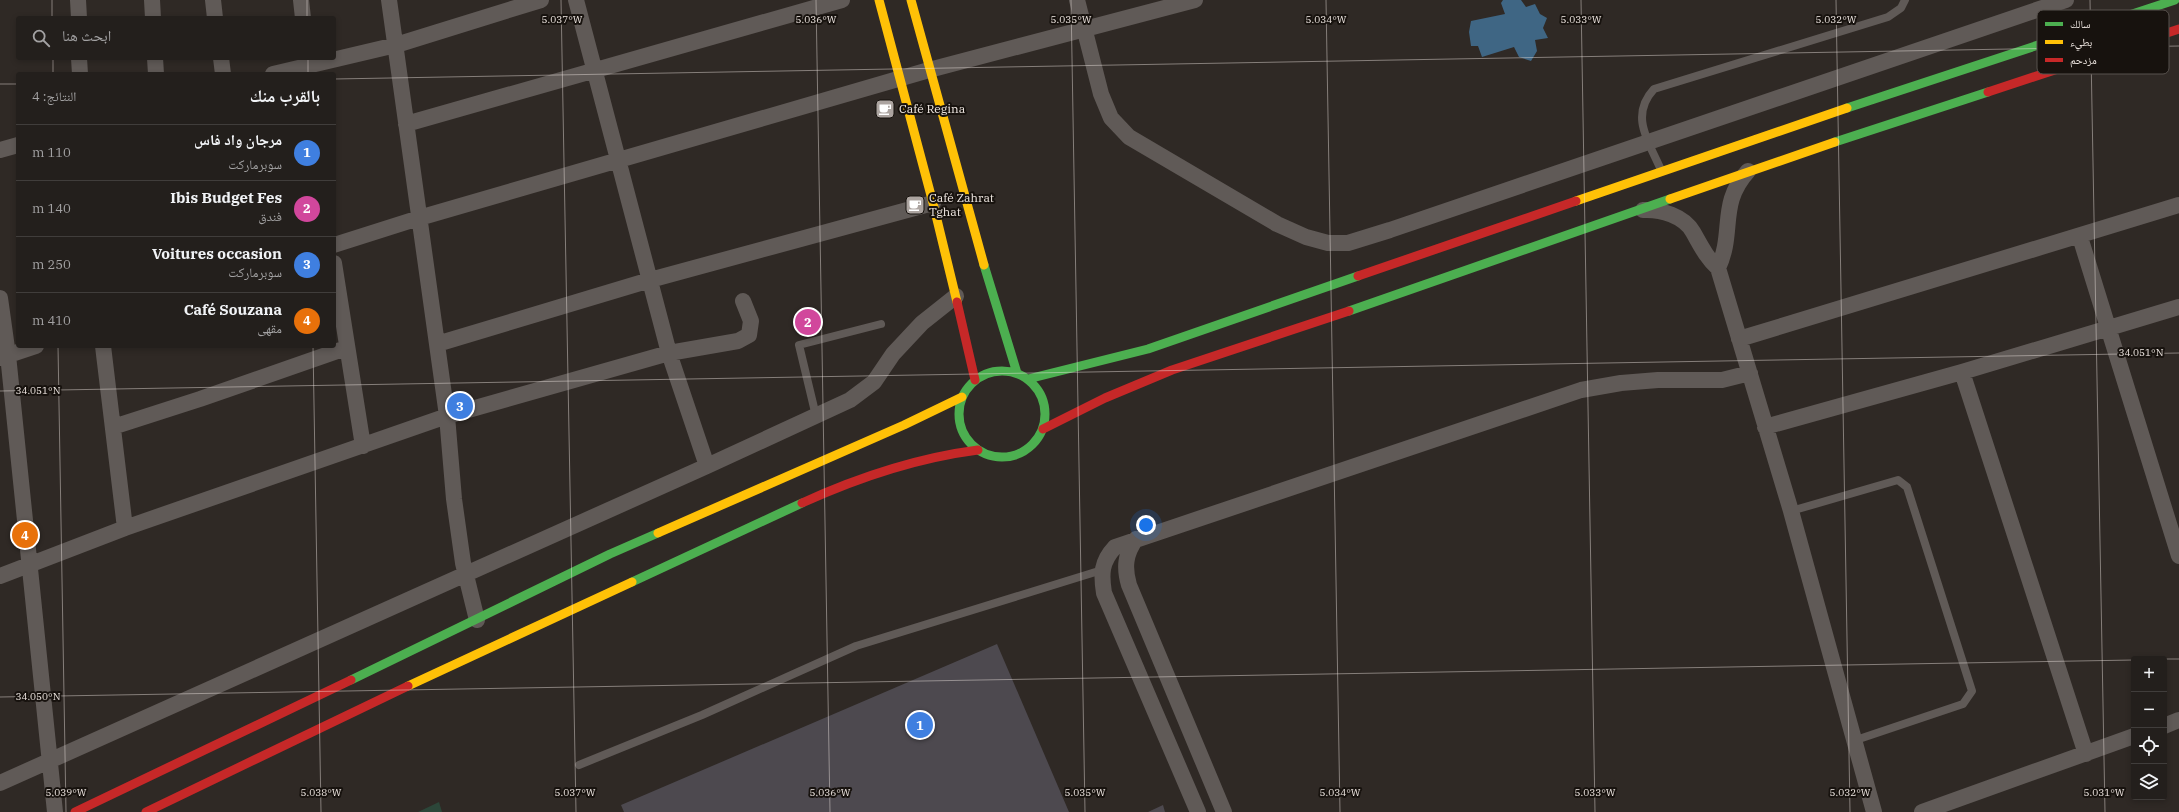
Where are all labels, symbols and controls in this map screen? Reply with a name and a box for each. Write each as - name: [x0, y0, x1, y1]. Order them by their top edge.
- legend: [2037, 10, 2169, 74]
- text: 5.037°W: [541, 13, 583, 26]
- text: 5.036°W: [795, 13, 837, 26]
- text: 5.035°W: [1050, 13, 1092, 26]
- text: 5.034°W: [1305, 13, 1347, 26]
- text: 5.033°W: [1560, 13, 1602, 26]
- text: 5.032°W: [1815, 13, 1857, 26]
- search box: [16, 16, 336, 60]
- text: سالك: [2070, 17, 2090, 31]
- text: ابحث هنا: [62, 26, 111, 45]
- icon: search: [30, 27, 52, 49]
- text: بطيء: [2070, 35, 2092, 51]
- text: مزدحم: [2070, 53, 2097, 68]
- text: بالقرب منك: [250, 85, 320, 107]
- text: النتائج: 4: [32, 88, 76, 105]
- cafe icon: Café Regina: [874, 98, 896, 120]
- place label: Café Regina: [899, 101, 966, 116]
- text: مرجان واد فاس: [194, 130, 282, 149]
- text: 110 m: [32, 144, 71, 161]
- text: 1: [303, 144, 311, 161]
- text: سوبرماركت: [228, 156, 282, 173]
- text: Ibis Budget Fes: [170, 188, 282, 207]
- place label: Café Zahrat Tghat: [929, 190, 994, 219]
- cafe icon: Café Zahrat Tghat: [904, 194, 926, 216]
- text: 140 m: [32, 200, 71, 217]
- text: 2: [303, 200, 311, 217]
- text: فندق: [258, 208, 282, 225]
- text: Voitures occasion: [152, 244, 282, 263]
- text: 250 m: [32, 256, 71, 273]
- text: 3: [303, 256, 311, 273]
- text: سوبرماركت: [228, 264, 282, 281]
- text: Café Souzana: [184, 300, 282, 319]
- pin: 2: [795, 307, 821, 337]
- text: 410 m: [32, 312, 71, 329]
- text: 4: [303, 312, 311, 329]
- text: مقهى: [257, 320, 282, 337]
- text: 34.051°N: [2118, 346, 2164, 359]
- text: 34.051°N: [15, 384, 61, 397]
- pin: 3: [447, 391, 473, 421]
- your location: [1136, 515, 1156, 535]
- pin: 4: [12, 520, 38, 550]
- map controls: [2131, 656, 2167, 800]
- button: +: [2131, 656, 2167, 692]
- text: 34.050°N: [15, 690, 61, 703]
- button: −: [2131, 692, 2167, 728]
- pin: 1: [907, 710, 933, 740]
- button: locate: [2131, 728, 2167, 764]
- button: layers: [2131, 764, 2167, 800]
- text: 5.039°W: [45, 786, 87, 799]
- text: 5.038°W: [300, 786, 342, 799]
- text: 5.037°W: [554, 786, 596, 799]
- text: 5.036°W: [809, 786, 851, 799]
- text: 5.035°W: [1064, 786, 1106, 799]
- text: 5.034°W: [1319, 786, 1361, 799]
- text: 5.033°W: [1574, 786, 1616, 799]
- text: 5.032°W: [1829, 786, 1871, 799]
- text: 5.031°W: [2083, 786, 2125, 799]

